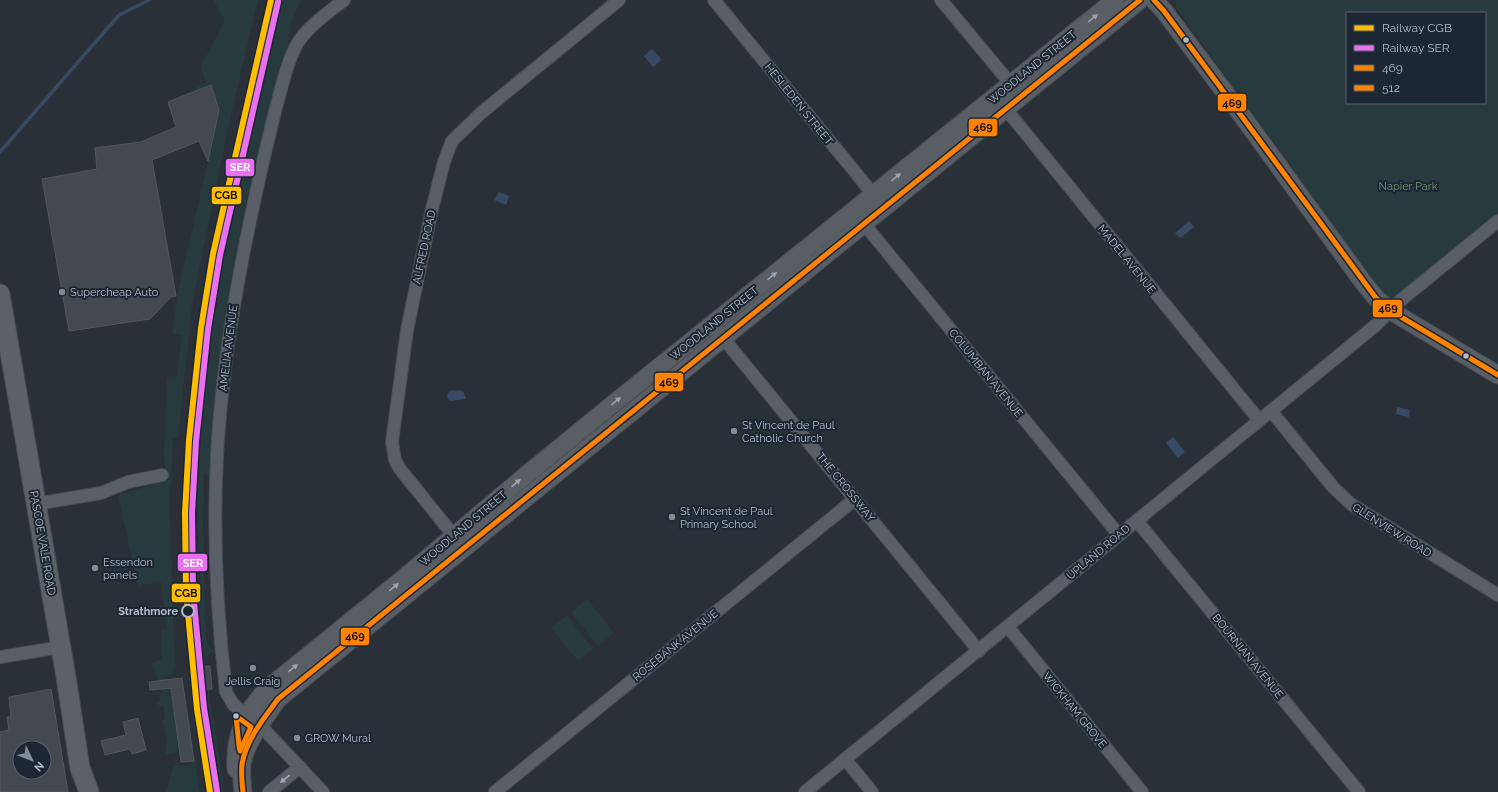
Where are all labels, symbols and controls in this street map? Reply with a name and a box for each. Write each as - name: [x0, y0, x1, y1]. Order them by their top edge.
- legend: [1346, 12, 1486, 104]
- one-way arrow: [1087, 14, 1098, 22]
- text: Railway CGB: [1382, 21, 1452, 35]
- street label: WOODLAND STREET: [986, 28, 1079, 107]
- unlabelled marker: [1181, 35, 1191, 45]
- text: Railway SER: [1382, 41, 1450, 55]
- street label: HESLEDEN STREET: [762, 61, 836, 148]
- text: 469: [1382, 61, 1403, 75]
- text: 512: [1382, 81, 1400, 95]
- line badge: 469: [1217, 93, 1247, 112]
- text: 469: [1222, 97, 1242, 110]
- line badge: 469: [968, 118, 998, 137]
- text: 469: [973, 121, 993, 134]
- line badge: SER: [225, 158, 255, 177]
- text: SER: [230, 161, 251, 174]
- one-way arrow: [890, 173, 901, 181]
- park label: Napier Park: [1379, 180, 1438, 193]
- line badge: CGB: [211, 186, 242, 205]
- text: CGB: [215, 189, 238, 202]
- street label: ALFRED ROAD: [410, 209, 439, 285]
- street label: MADEL AVENUE: [1095, 222, 1158, 297]
- one-way arrow: [767, 271, 778, 280]
- street label: WOODLAND STREET: [668, 284, 761, 363]
- place label: Supercheap Auto: [70, 286, 159, 299]
- marker: Supercheap Auto: [57, 287, 67, 297]
- line badge: 469: [1372, 299, 1403, 318]
- text: 469: [1378, 302, 1398, 315]
- street label: AMELIA AVENUE: [217, 304, 240, 392]
- street label: COLUMBAN AVENUE: [946, 327, 1025, 420]
- unlabelled marker: [1461, 351, 1471, 361]
- line badge: 469: [654, 372, 684, 392]
- text: 469: [659, 376, 679, 389]
- one-way arrow: [611, 397, 622, 405]
- place label: St Vincent de Paul Catholic Church: [742, 419, 835, 445]
- marker: St Vincent de Paul Catholic Church: [729, 426, 739, 436]
- street label: THE CROSSWAY: [814, 450, 877, 524]
- one-way arrow: [510, 479, 521, 488]
- street label: WOODLAND STREET: [417, 488, 510, 568]
- street label: PASCOE VALE ROAD: [27, 490, 58, 596]
- street label: GLENVIEW ROAD: [1350, 501, 1434, 560]
- place label: St Vincent de Paul Primary School: [680, 505, 773, 531]
- marker: St Vincent de Paul Primary School: [667, 512, 677, 522]
- street label: UPLAND ROAD: [1064, 522, 1133, 583]
- line badge: SER: [177, 553, 208, 572]
- place label: Essendon panels: [103, 556, 153, 582]
- text: SER: [183, 557, 204, 570]
- marker: Essendon panels: [90, 563, 100, 573]
- one-way arrow: [388, 582, 399, 591]
- line badge: CGB: [171, 583, 201, 603]
- text: CGB: [175, 587, 198, 600]
- marker: Strathmore: [181, 604, 195, 618]
- place label: Strathmore: [118, 605, 178, 618]
- street label: ROSEBANK AVENUE: [630, 607, 721, 684]
- street label: BOURNIAN AVENUE: [1209, 611, 1286, 701]
- line badge: 469: [340, 627, 370, 646]
- text: 469: [345, 630, 365, 643]
- marker: Jellis Craig: [248, 663, 258, 673]
- one-way arrow: [287, 664, 298, 673]
- street label: WICKHAM GROVE: [1040, 670, 1109, 751]
- place label: Jellis Craig: [226, 675, 280, 688]
- unlabelled marker: [231, 711, 241, 721]
- place label: GROW Mural: [305, 732, 371, 745]
- marker: GROW Mural: [292, 733, 302, 743]
- north arrow: [12, 740, 52, 780]
- text: N: [31, 759, 47, 774]
- one-way arrow: [279, 775, 290, 784]

